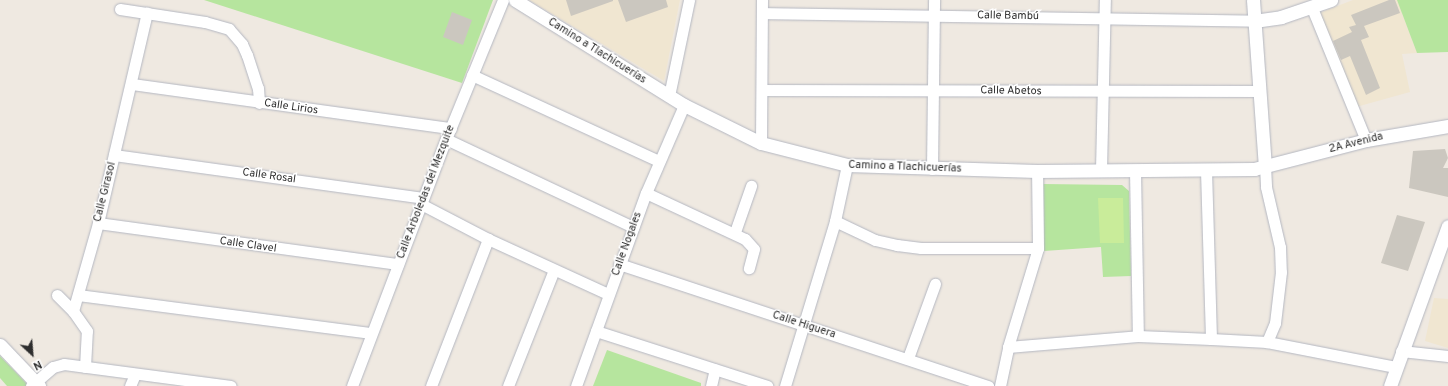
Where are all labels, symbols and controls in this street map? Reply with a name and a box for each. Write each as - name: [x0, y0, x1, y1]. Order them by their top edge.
- street label: Calle Bambú: [977, 9, 1039, 23]
- street label: Camino a Tlachicuerías: [545, 15, 649, 87]
- street label: Calle Abetos: [980, 84, 1042, 98]
- street label: Calle Lirios: [263, 97, 319, 117]
- street label: Calle Arboledas del Mezquite: [394, 123, 458, 261]
- street label: 2A Avenida: [1327, 130, 1385, 156]
- street label: Camino a Tlachicuerías: [848, 158, 962, 176]
- street label: Calle Girasol: [91, 161, 119, 223]
- street label: Calle Rosal: [241, 166, 297, 186]
- street label: Calle Nogales: [609, 210, 645, 278]
- street label: Calle Clavel: [219, 234, 277, 256]
- street label: Calle Higuera: [771, 309, 837, 341]
- north arrow: [12, 334, 52, 374]
- text: N: [31, 357, 44, 373]

